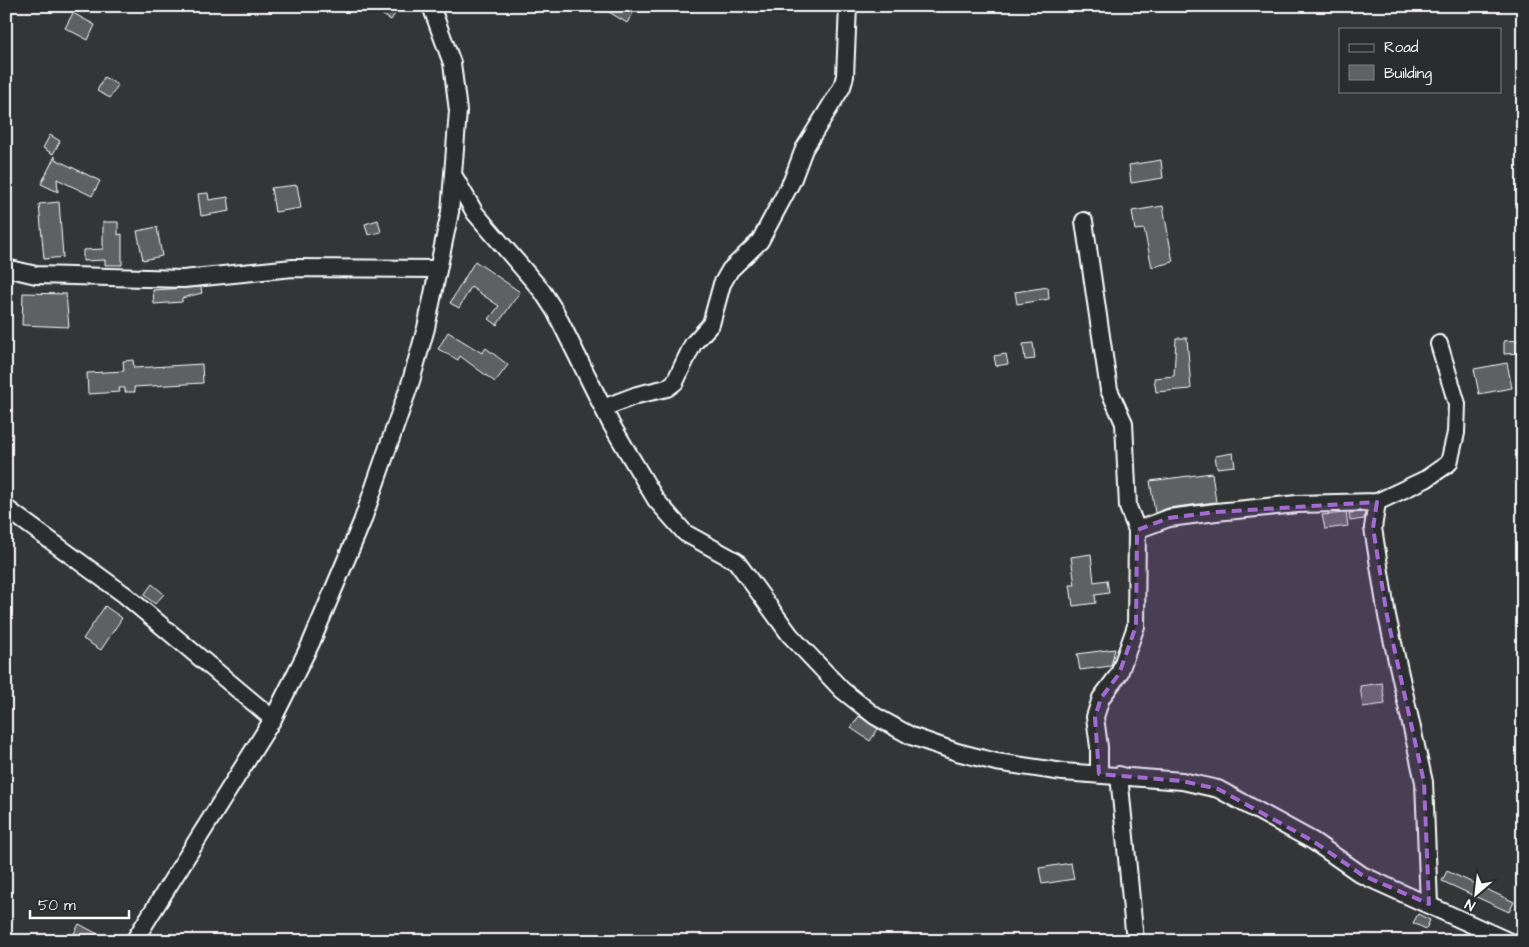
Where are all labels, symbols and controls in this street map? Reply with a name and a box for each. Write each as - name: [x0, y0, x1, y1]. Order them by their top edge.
- legend: [1339, 28, 1502, 92]
- text: Road: [1384, 37, 1419, 58]
- text: Building: [1384, 63, 1432, 85]
- north arrow: [1452, 870, 1502, 920]
- scale bar: [30, 887, 129, 919]
- text: N: [1462, 894, 1479, 915]
- text: 50 m: [38, 895, 76, 916]

